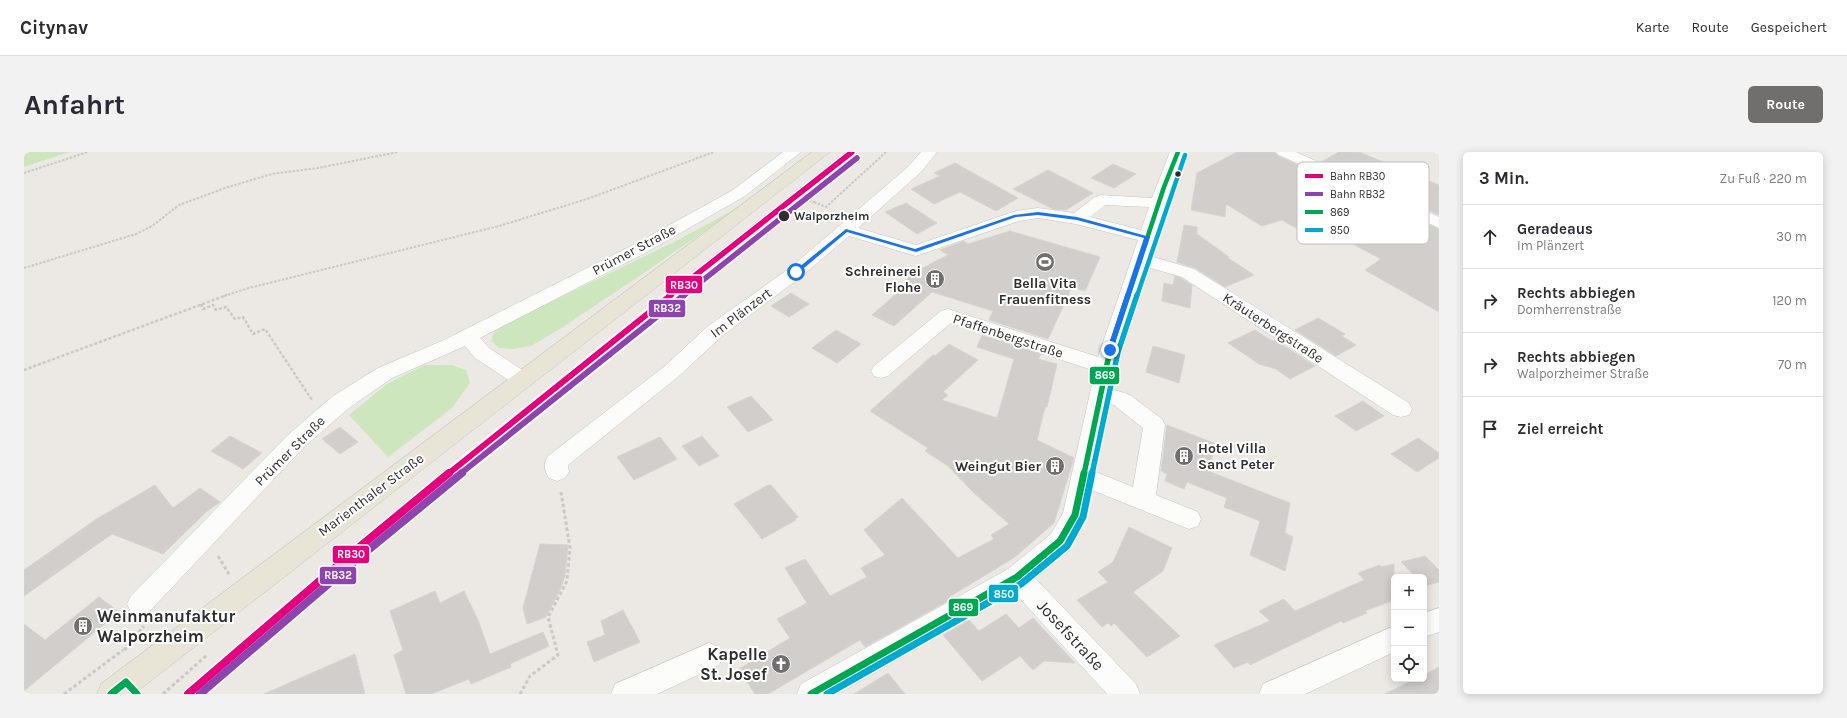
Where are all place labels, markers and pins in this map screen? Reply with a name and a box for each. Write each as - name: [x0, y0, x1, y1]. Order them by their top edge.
- unlabelled marker: [1173, 169, 1183, 179]
- marker: Walporzheim: [777, 209, 791, 223]
- place label: Walporzheim: [794, 209, 869, 223]
- sports icon: Bella Vita Frauenfitness: [1034, 251, 1056, 273]
- place label: Schreinerei Flohe: [845, 263, 921, 296]
- building icon: Schreinerei Flohe: [924, 268, 946, 290]
- place label: Bella Vita Frauenfitness: [999, 275, 1091, 308]
- place label: Hotel Villa Sanct Peter: [1198, 440, 1275, 473]
- building icon: Hotel Villa Sanct Peter: [1173, 445, 1195, 467]
- building icon: Weingut Bier: [1044, 455, 1066, 477]
- place label: Weingut Bier: [955, 458, 1041, 475]
- place label: Weinmanufaktur Walporzheim: [97, 606, 236, 646]
- building icon: Weinmanufaktur Walporzheim: [72, 615, 94, 637]
- place label: Kapelle St. Josef: [700, 644, 768, 684]
- church icon: Kapelle St. Josef: [770, 653, 792, 675]

